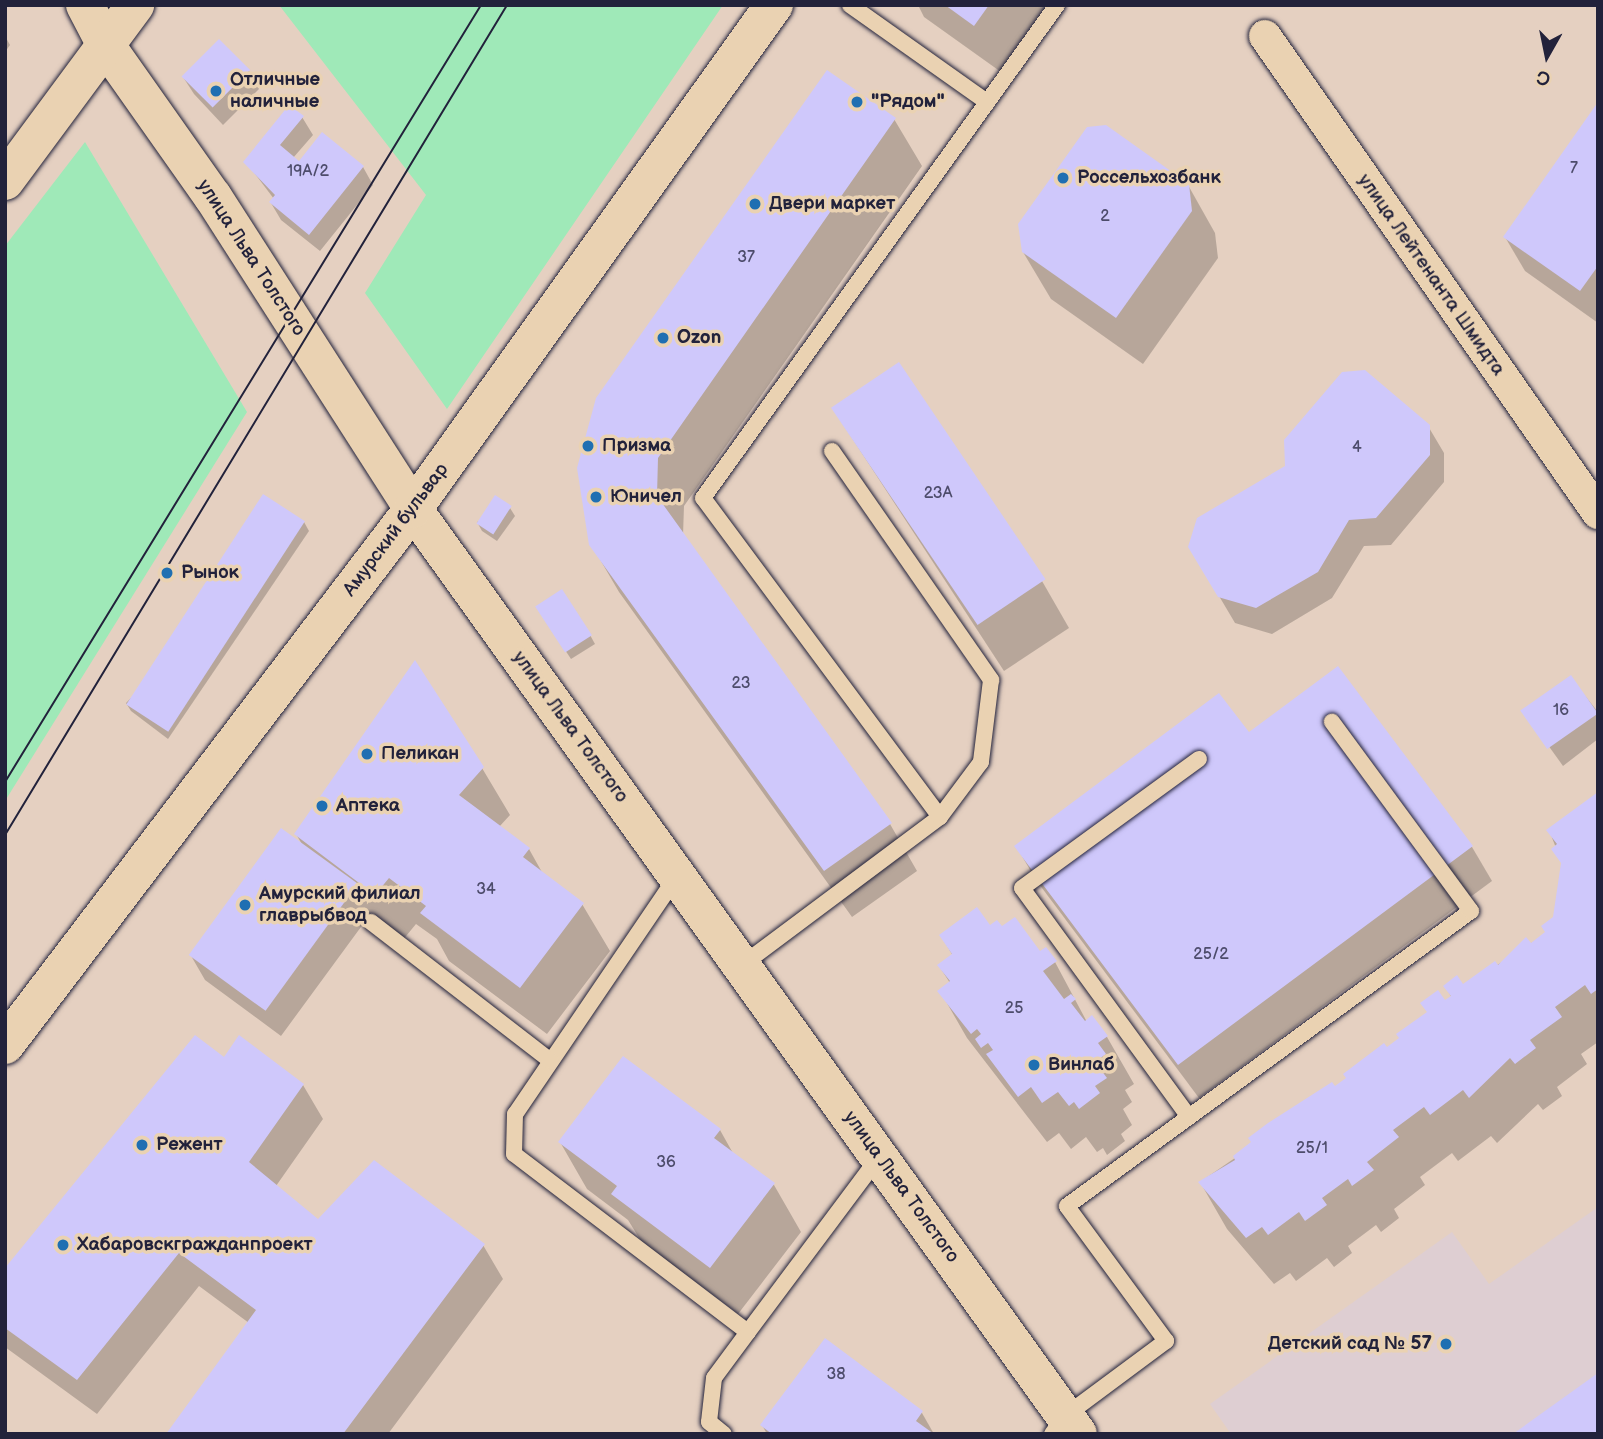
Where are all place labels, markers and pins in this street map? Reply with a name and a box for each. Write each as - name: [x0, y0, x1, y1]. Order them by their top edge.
- place label: Отличные наличные: [230, 69, 320, 113]
- marker: Отличные наличные: [208, 83, 224, 99]
- place label: "Рядом": [871, 91, 945, 113]
- marker: "Рядом": [849, 94, 865, 110]
- place label: Россельхозбанк: [1077, 167, 1221, 189]
- marker: Россельхозбанк: [1055, 170, 1071, 186]
- place label: Двери маркет: [769, 193, 895, 215]
- marker: Двери маркет: [747, 196, 763, 212]
- place label: Ozon: [677, 327, 721, 349]
- marker: Ozon: [655, 330, 671, 346]
- place label: Призма: [602, 435, 671, 457]
- marker: Призма: [580, 438, 596, 454]
- place label: Юничел: [610, 486, 682, 508]
- marker: Юничел: [588, 489, 604, 505]
- place label: Рынок: [181, 562, 239, 584]
- marker: Рынок: [159, 565, 175, 581]
- place label: Пеликан: [381, 743, 459, 765]
- marker: Пеликан: [359, 746, 375, 762]
- place label: Аптека: [336, 795, 400, 817]
- marker: Аптека: [314, 798, 330, 814]
- place label: Амурский филиал главрыбвод: [259, 883, 420, 927]
- marker: Амурский филиал главрыбвод: [237, 897, 253, 913]
- place label: Винлаб: [1048, 1054, 1115, 1076]
- marker: Винлаб: [1026, 1057, 1042, 1073]
- place label: Режент: [156, 1134, 222, 1156]
- marker: Режент: [134, 1137, 150, 1153]
- place label: Хабаровскгражданпроект: [77, 1234, 312, 1256]
- marker: Хабаровскгражданпроект: [55, 1237, 71, 1253]
- place label: Детский сад № 57: [1268, 1333, 1432, 1355]
- marker: Детский сад № 57: [1438, 1336, 1454, 1352]

